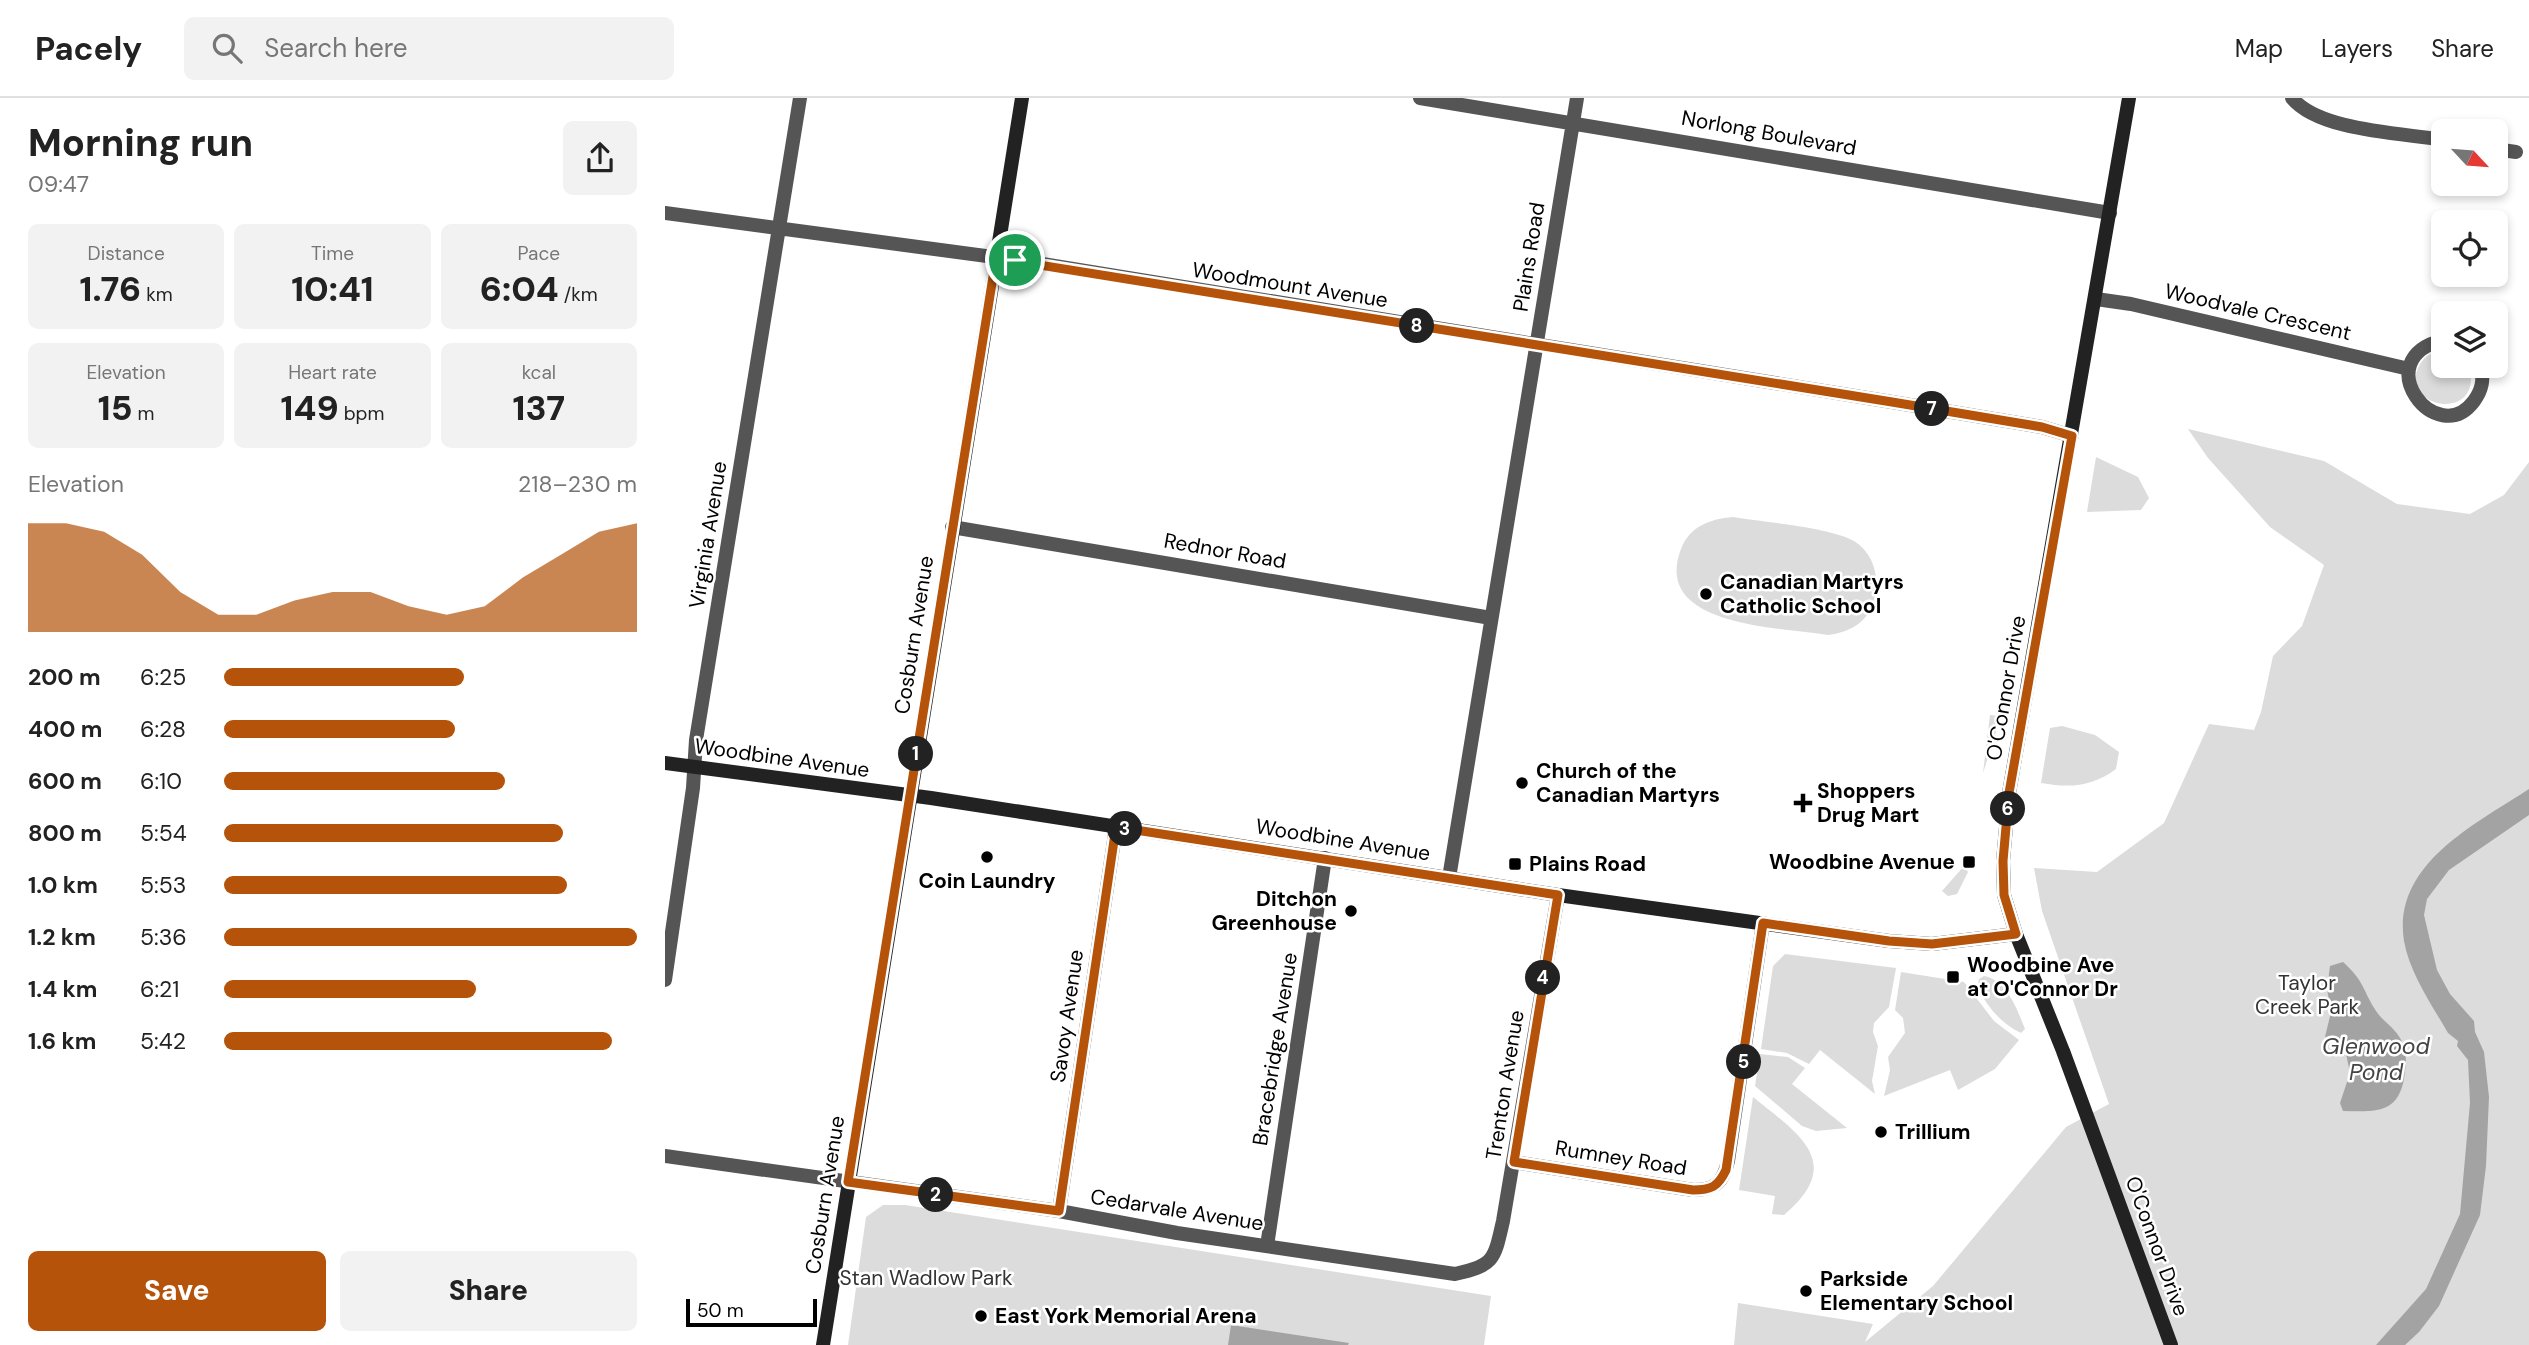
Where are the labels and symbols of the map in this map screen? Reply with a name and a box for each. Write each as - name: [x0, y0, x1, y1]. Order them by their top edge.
- street label: Norlong Boulevard: [1679, 104, 1859, 162]
- north arrow: [2431, 119, 2508, 196]
- street label: Plains Road: [1507, 200, 1551, 314]
- pin: [985, 230, 1045, 290]
- street label: Woodmount Avenue: [1190, 256, 1390, 314]
- street label: Woodvale Crescent: [2162, 277, 2354, 347]
- pin: 8: [1399, 308, 1435, 344]
- pin: 7: [1915, 392, 1949, 426]
- street label: Virginia Avenue: [683, 459, 733, 611]
- street label: Rednor Road: [1162, 526, 1288, 576]
- street label: Cosburn Avenue: [888, 554, 940, 716]
- place label: Canadian Martyrs Catholic School: [1720, 568, 1904, 620]
- marker: Canadian Martyrs Catholic School: [1698, 586, 1714, 602]
- street label: O'Connor Drive: [1979, 613, 2033, 763]
- street label: Woodbine Avenue: [693, 732, 871, 784]
- pin: 1: [898, 736, 933, 772]
- place label: Church of the Canadian Martyrs: [1536, 757, 1720, 809]
- marker: Church of the Canadian Martyrs: [1514, 775, 1530, 791]
- place label: Shoppers Drug Mart: [1817, 777, 1919, 829]
- pin: 6: [1991, 792, 2025, 826]
- marker: Shoppers Drug Mart: [1795, 795, 1811, 811]
- pin: 3: [1107, 812, 1142, 846]
- street label: Woodbine Avenue: [1254, 812, 1432, 868]
- place label: Woodbine Avenue: [1769, 848, 1955, 876]
- marker: Coin Laundry: [979, 849, 995, 865]
- place label: Plains Road: [1529, 850, 1646, 878]
- marker: Woodbine Avenue: [1961, 854, 1977, 870]
- marker: Plains Road: [1507, 856, 1523, 872]
- place label: Coin Laundry: [919, 867, 1056, 895]
- place label: Ditchon Greenhouse: [1211, 885, 1337, 937]
- marker: Ditchon Greenhouse: [1343, 903, 1359, 919]
- street label: Savoy Avenue: [1044, 948, 1090, 1084]
- street label: Bracebridge Avenue: [1246, 950, 1304, 1148]
- place label: Woodbine Ave at O'Connor Dr: [1967, 951, 2118, 1003]
- pin: 4: [1525, 960, 1561, 996]
- marker: Woodbine Ave at O'Connor Dr: [1945, 969, 1961, 985]
- park label: Taylor Creek Park: [2255, 969, 2359, 1021]
- street label: Trenton Avenue: [1479, 1008, 1531, 1162]
- water label: Glenwood Pond: [2322, 1031, 2431, 1087]
- pin: 5: [1727, 1044, 1761, 1080]
- street label: Cosburn Avenue: [799, 1114, 851, 1276]
- place label: Trillium: [1895, 1118, 1971, 1146]
- marker: Trillium: [1873, 1124, 1889, 1140]
- street label: Rumney Road: [1553, 1134, 1689, 1182]
- street label: O'Connor Drive: [2119, 1172, 2195, 1320]
- pin: 2: [919, 1178, 953, 1212]
- street label: Cedarvale Avenue: [1088, 1182, 1266, 1238]
- park label: Stan Wadlow Park: [839, 1264, 1013, 1292]
- place label: Parkside Elementary School: [1820, 1265, 2013, 1317]
- marker: Parkside Elementary School: [1798, 1283, 1814, 1299]
- scale bar: [686, 1296, 817, 1328]
- place label: East York Memorial Arena: [995, 1302, 1257, 1330]
- marker: East York Memorial Arena: [973, 1308, 989, 1324]

